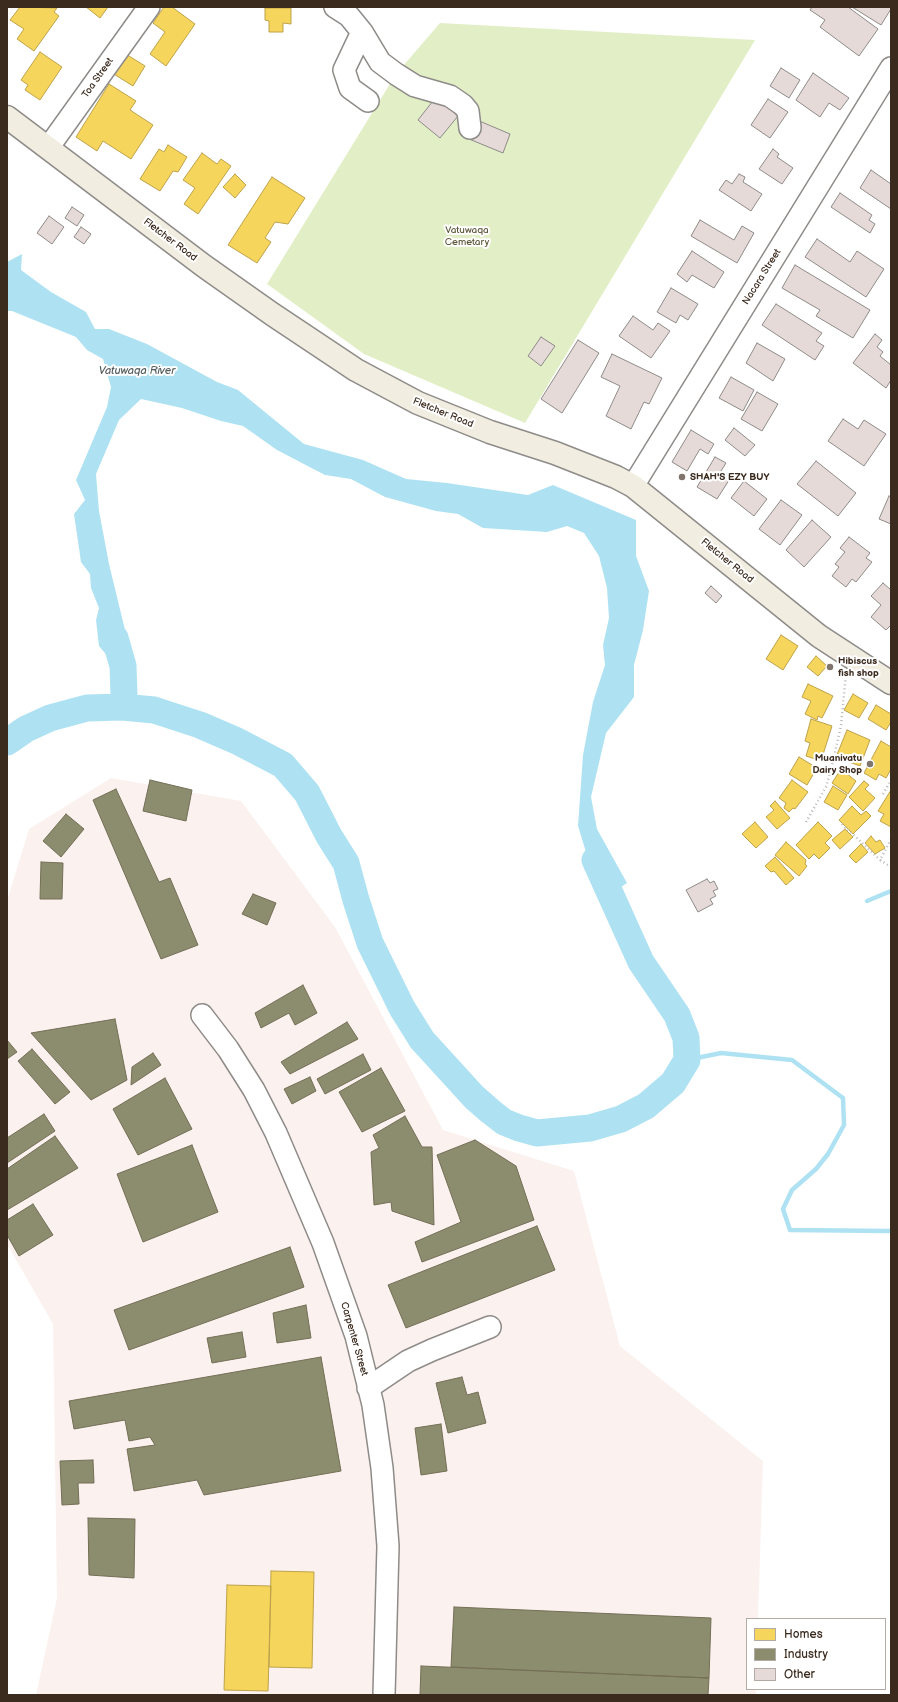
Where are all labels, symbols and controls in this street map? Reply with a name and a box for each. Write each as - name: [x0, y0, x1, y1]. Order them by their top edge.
- street label: Toa Street: [80, 56, 116, 100]
- street label: Fletcher Road: [141, 216, 199, 264]
- park label: Vatuwaqa Cemetary: [445, 224, 489, 248]
- street label: Nacara Street: [740, 247, 784, 307]
- water label: Vatuwaqa River: [99, 364, 175, 378]
- street label: Fletcher Road: [411, 395, 475, 431]
- place label: SHAH'S EZY BUY: [690, 471, 769, 483]
- marker: SHAH'S EZY BUY: [677, 472, 687, 482]
- street label: Fletcher Road: [698, 536, 756, 586]
- place label: Hibiscus fish shop: [838, 655, 879, 678]
- marker: Hibiscus fish shop: [825, 662, 835, 672]
- place label: Muanivatu Dairy Shop: [812, 752, 862, 776]
- marker: Muanivatu Dairy Shop: [865, 759, 875, 769]
- street label: Carpenter Street: [338, 1301, 370, 1377]
- legend: [746, 1618, 886, 1690]
- text: Homes: [784, 1627, 823, 1642]
- text: Industry: [784, 1647, 828, 1662]
- text: Other: [784, 1667, 815, 1682]

